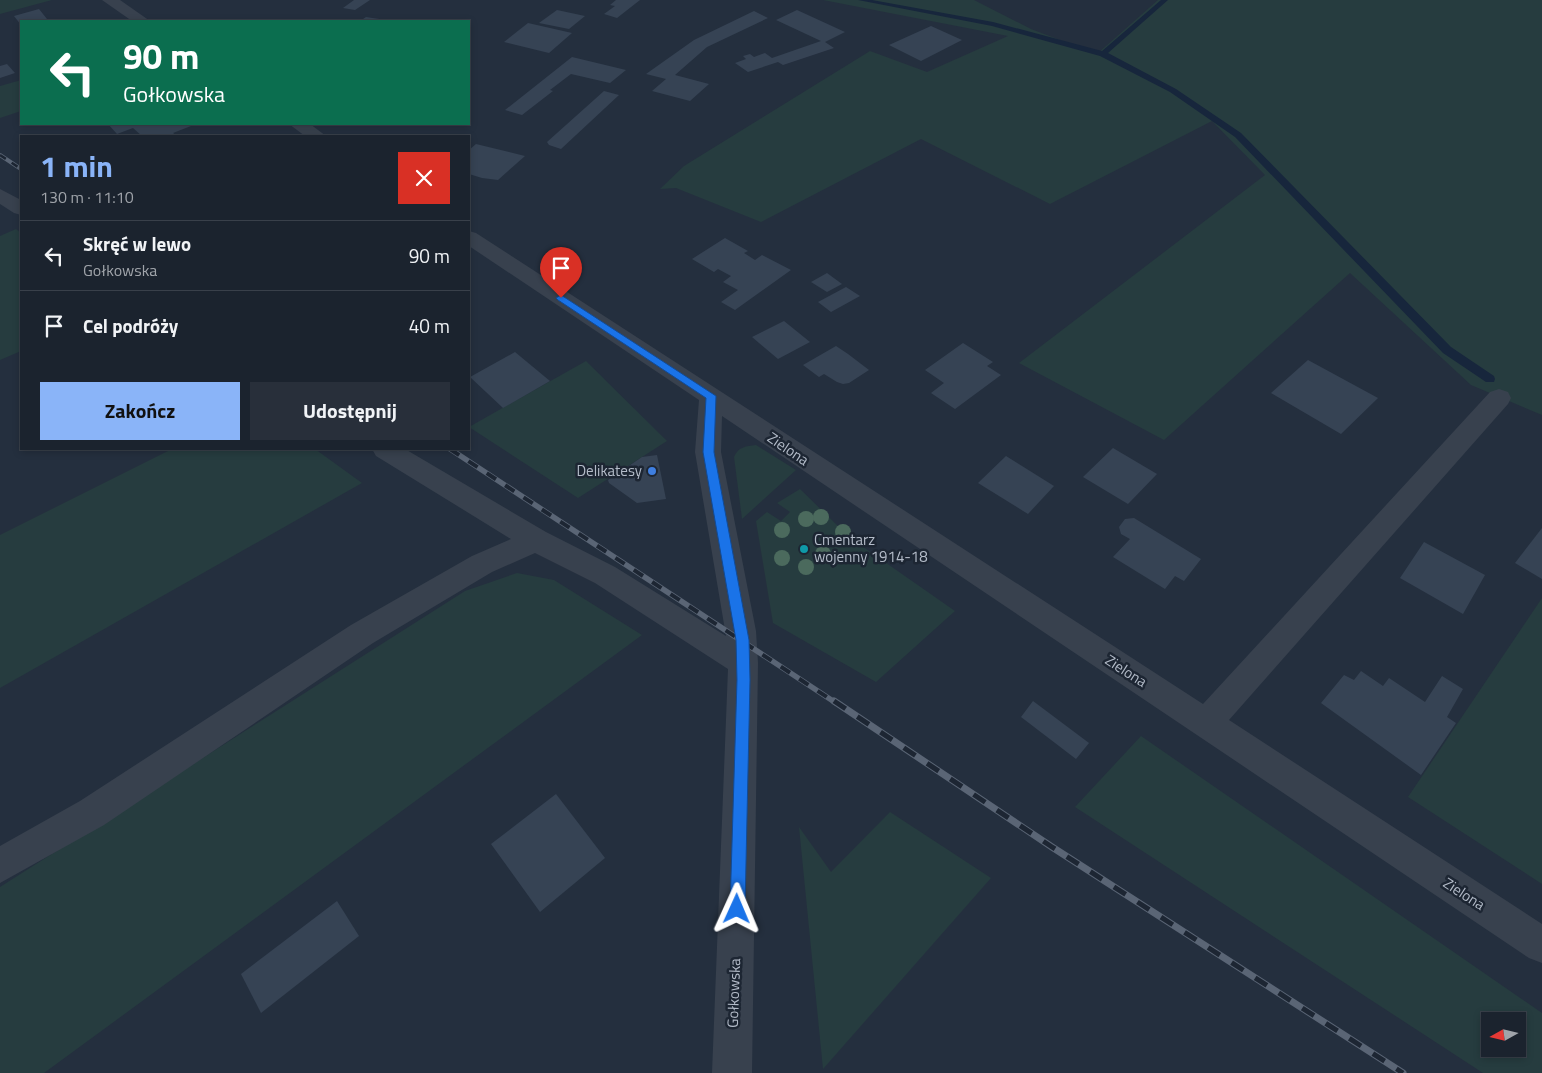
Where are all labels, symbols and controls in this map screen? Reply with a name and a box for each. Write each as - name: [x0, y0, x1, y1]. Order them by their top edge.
- text: 90 m: [123, 29, 199, 83]
- icon: left: [40, 40, 105, 105]
- text: Gołkowska: [123, 77, 225, 111]
- text: 1 min: [40, 143, 113, 189]
- button: close: [398, 152, 450, 204]
- text: 130 m · 11:10: [40, 185, 134, 209]
- text: Skręć w lewo: [83, 229, 191, 258]
- text: 90 m: [409, 241, 450, 270]
- icon: left: [40, 242, 68, 270]
- pin: [540, 247, 582, 298]
- icon: arrive: [547, 254, 575, 282]
- text: Gołkowska: [83, 258, 157, 282]
- text: Cel podróży: [83, 311, 178, 340]
- text: 40 m: [409, 311, 450, 340]
- icon: arrive: [40, 312, 68, 340]
- button: Zakończ: [40, 382, 240, 440]
- button: Udostępnij: [250, 382, 450, 440]
- street label: Zielona: [763, 426, 814, 471]
- place label: Delikatesy: [576, 459, 642, 482]
- marker: Delikatesy: [646, 465, 658, 477]
- place label: Cmentarz wojenny 1914-18: [814, 528, 928, 568]
- marker: Cmentarz wojenny 1914-18: [798, 543, 810, 555]
- street label: Zielona: [1101, 648, 1152, 693]
- street label: Zielona: [1439, 871, 1490, 916]
- position arrow: [710, 882, 762, 934]
- street label: Gołkowska: [721, 957, 746, 1028]
- north arrow: [1481, 1012, 1526, 1058]
- map controls: [1481, 1012, 1526, 1057]

